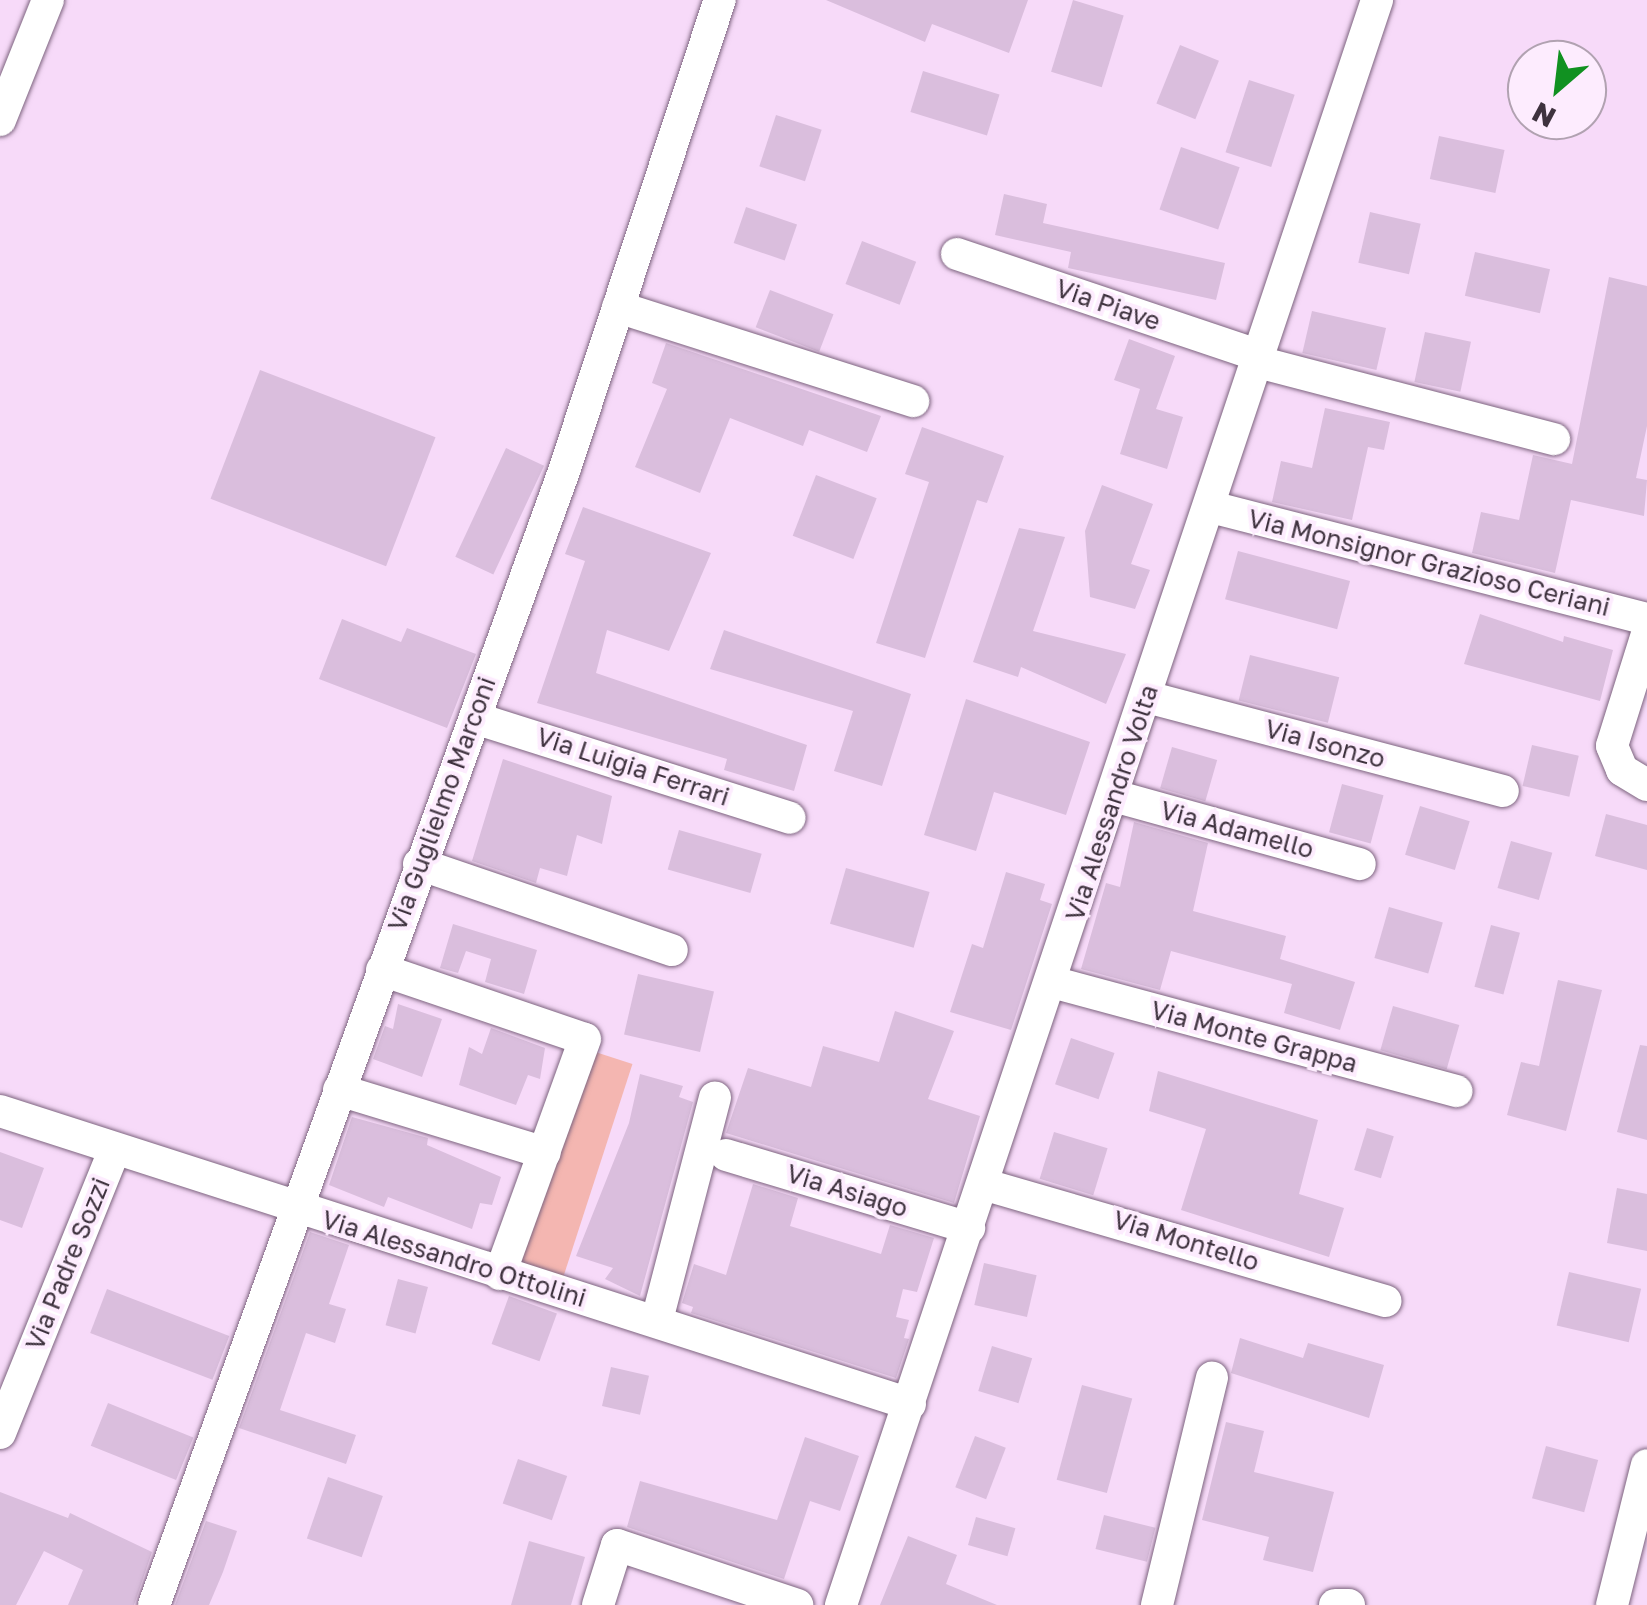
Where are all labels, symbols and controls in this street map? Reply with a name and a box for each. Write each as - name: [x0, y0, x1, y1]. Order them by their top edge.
- north arrow: [1507, 40, 1607, 140]
- text: N: [1526, 96, 1561, 135]
- street label: Via Piave: [1052, 273, 1164, 337]
- street label: Via Monsignor Grazioso Ceriani: [1245, 503, 1613, 623]
- street label: Via Guglielmo Marconi: [382, 673, 502, 935]
- street label: Via Alessandro Volta: [1060, 681, 1164, 925]
- street label: Via Isonzo: [1262, 714, 1388, 774]
- street label: Via Luigia Ferrari: [533, 722, 733, 812]
- street label: Via Adamello: [1157, 795, 1317, 865]
- street label: Via Monte Grappa: [1148, 995, 1360, 1079]
- street label: Via Asiago: [783, 1158, 911, 1224]
- street label: Via Padre Sozzi: [20, 1173, 116, 1355]
- street label: Via Alessandro Ottolini: [318, 1205, 590, 1313]
- street label: Via Montello: [1110, 1205, 1262, 1277]

